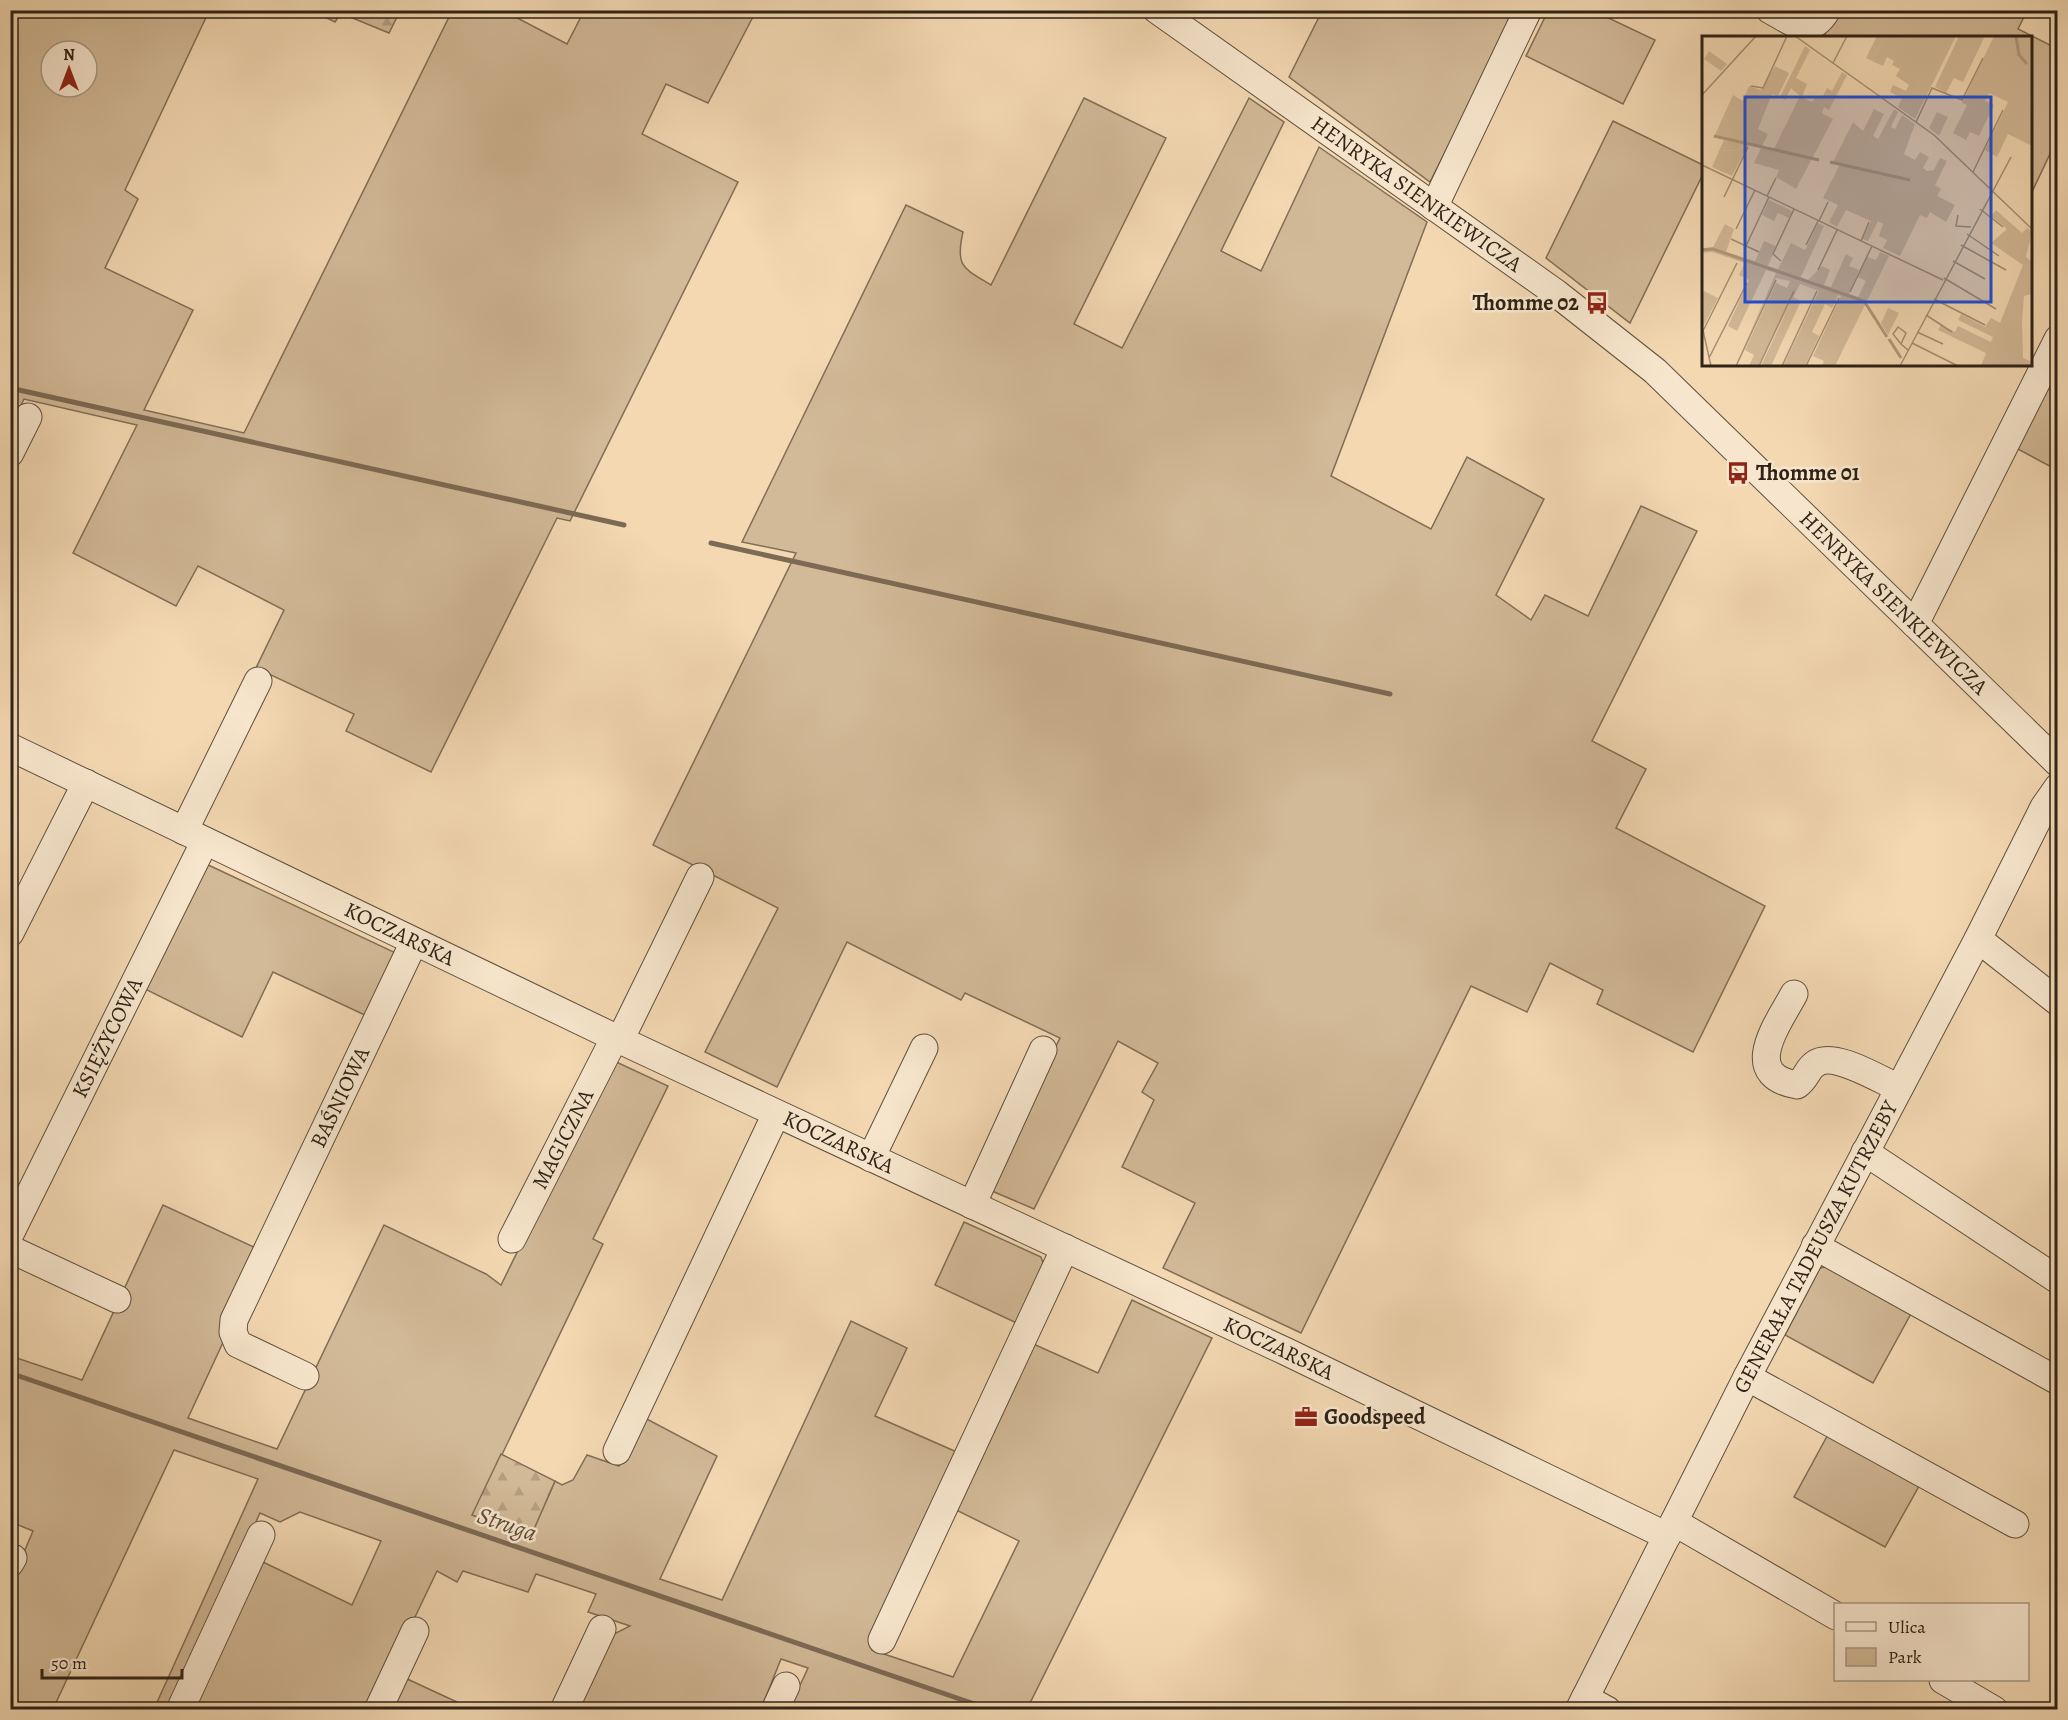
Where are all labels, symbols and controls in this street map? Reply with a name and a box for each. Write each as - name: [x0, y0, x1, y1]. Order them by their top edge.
- inset map: [1702, 36, 2032, 366]
- north arrow: [39, 39, 99, 99]
- text: N: [63, 44, 75, 66]
- street label: HENRYKA SIENKIEWICZA: [1305, 109, 1529, 280]
- place label: Thomme 02: [1473, 288, 1579, 318]
- bus stop icon: Thomme 02: [1584, 290, 1610, 316]
- place label: Thomme 01: [1756, 458, 1860, 488]
- bus stop icon: Thomme 01: [1725, 460, 1751, 486]
- street label: HENRYKA SIENKIEWICZA: [1793, 504, 1995, 703]
- street label: KOCZARSKA: [339, 895, 461, 974]
- street label: KSIĘŻYCOWA: [65, 971, 150, 1103]
- street label: BAŚNIOWA: [303, 1041, 377, 1153]
- street label: MAGICZNA: [525, 1083, 601, 1194]
- street label: GENERAŁA TADEUSZA KUTRZEBY: [1726, 1094, 1906, 1398]
- street label: KOCZARSKA: [778, 1103, 900, 1182]
- street label: KOCZARSKA: [1218, 1309, 1340, 1388]
- place label: Goodspeed: [1324, 1402, 1426, 1432]
- office icon: Goodspeed: [1293, 1404, 1319, 1430]
- water label: Struga: [473, 1499, 541, 1549]
- legend: [1834, 1603, 2029, 1681]
- text: Ulica: [1888, 1615, 1926, 1639]
- scale bar: [42, 1642, 182, 1680]
- text: Park: [1888, 1645, 1922, 1669]
- text: 50 m: [51, 1651, 87, 1675]

